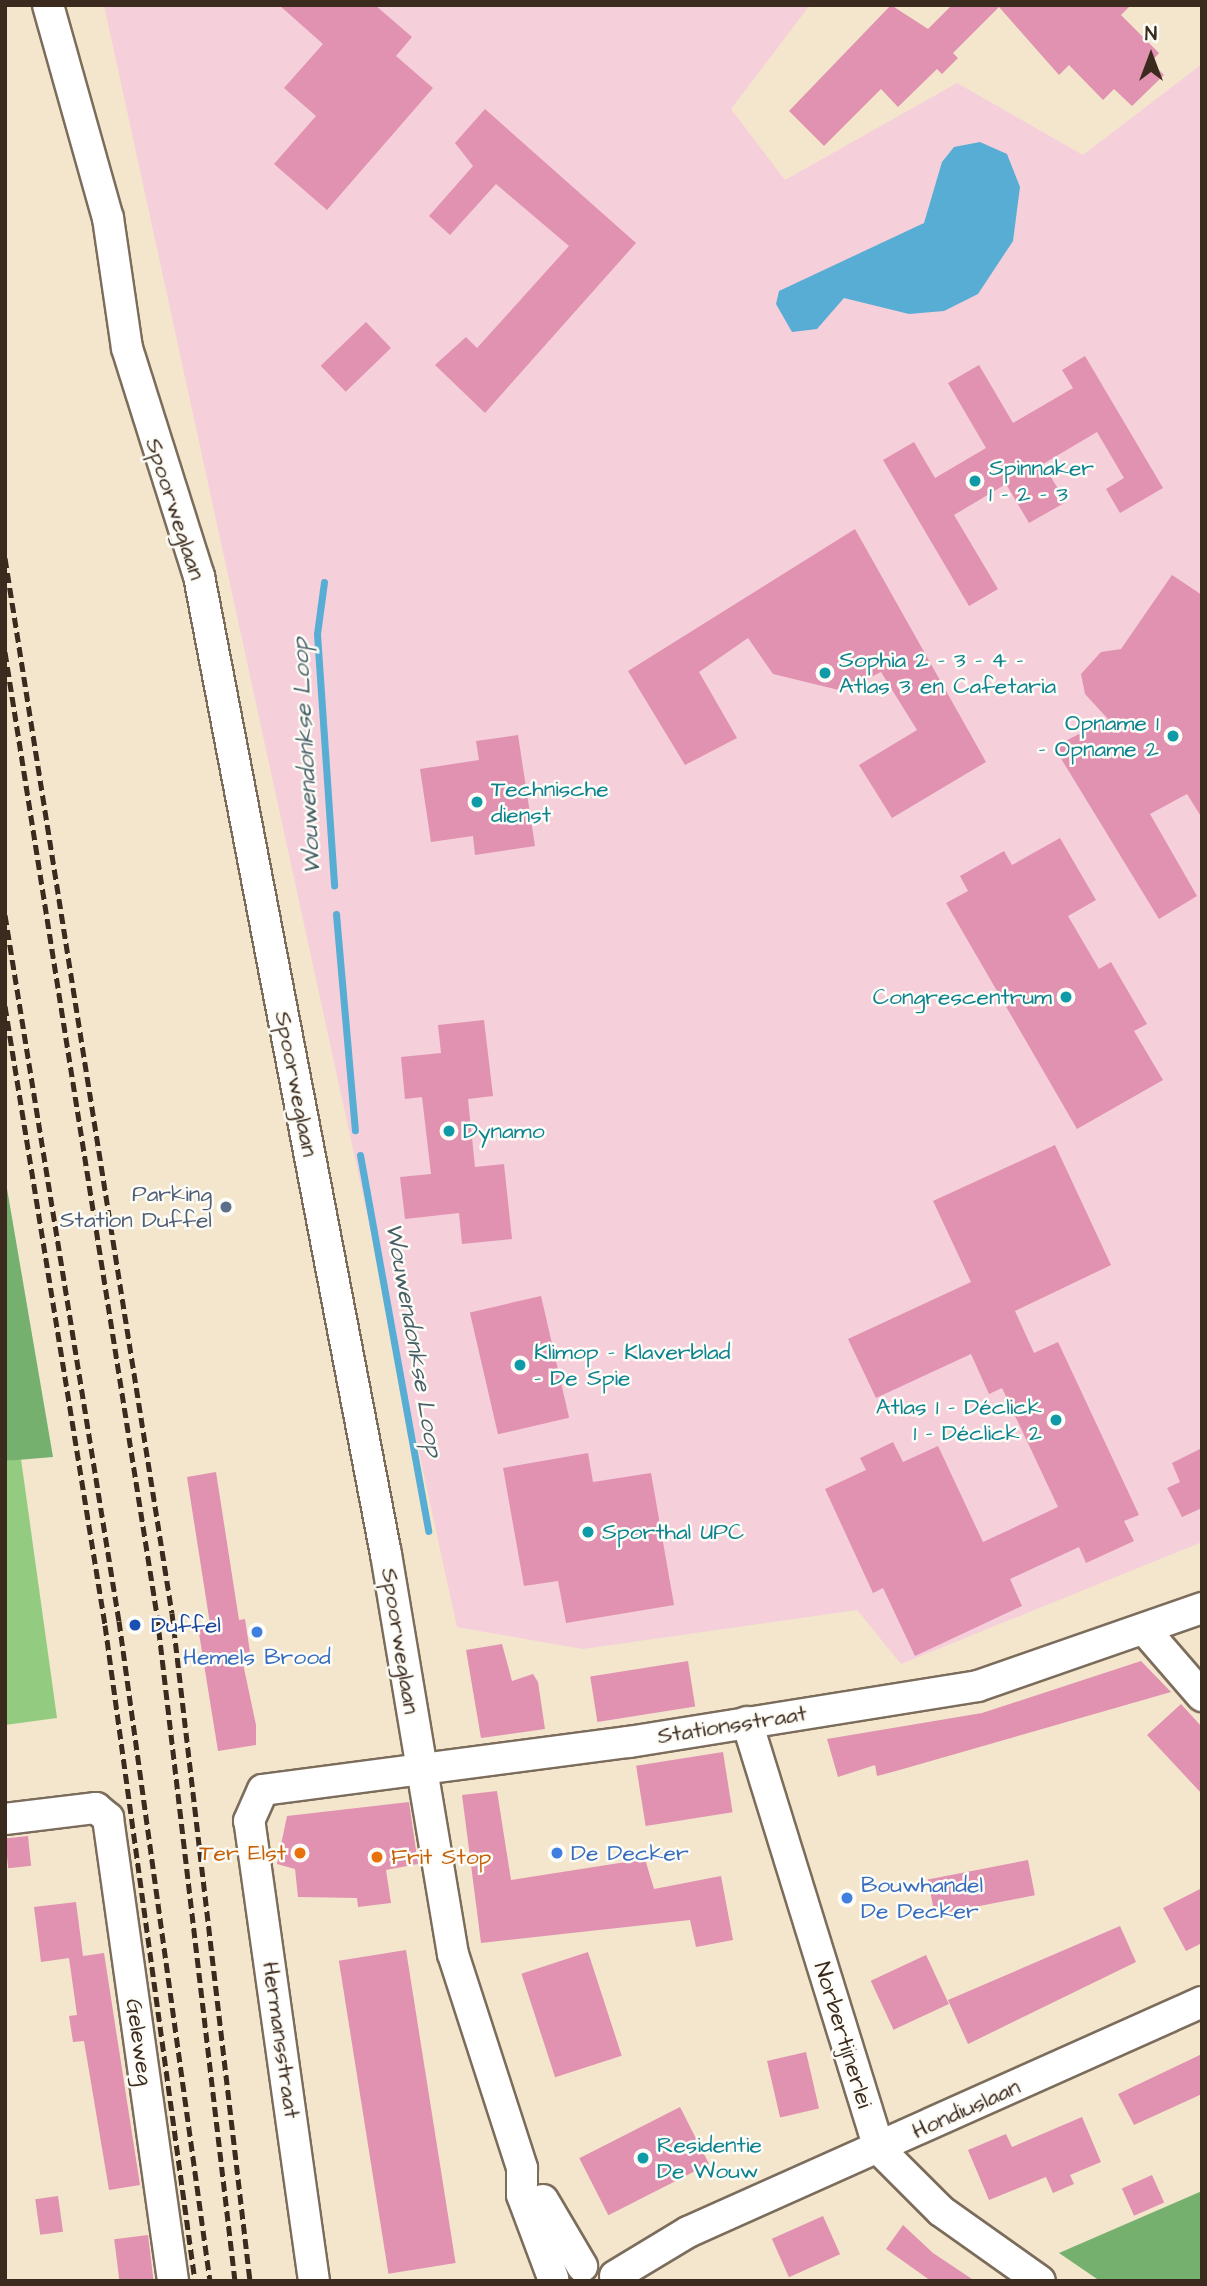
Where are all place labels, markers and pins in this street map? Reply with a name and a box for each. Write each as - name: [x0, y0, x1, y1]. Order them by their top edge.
- place label: Spinnaker 1 - 2 - 3: [989, 454, 1094, 508]
- marker: Spinnaker 1 - 2 - 3: [967, 473, 983, 489]
- place label: Sophia 2 - 3 - 4 - Atlas 3 en Cafetaria: [839, 646, 1056, 700]
- marker: Sophia 2 - 3 - 4 - Atlas 3 en Cafetaria: [817, 665, 833, 681]
- place label: Opname 1 - Opname 2: [1039, 709, 1159, 763]
- marker: Opname 1 - Opname 2: [1165, 728, 1181, 744]
- place label: Technische dienst: [491, 775, 609, 829]
- marker: Technische dienst: [469, 794, 485, 810]
- place label: Congrescentrum: [873, 983, 1052, 1011]
- marker: Congrescentrum: [1058, 989, 1074, 1005]
- place label: Dynamo: [463, 1117, 545, 1145]
- marker: Dynamo: [441, 1123, 457, 1139]
- place label: Parking Station Duffel: [60, 1180, 212, 1234]
- marker: Parking Station Duffel: [218, 1199, 234, 1215]
- place label: Klimop - Klaverblad - De Spie: [534, 1338, 731, 1392]
- marker: Klimop - Klaverblad - De Spie: [512, 1357, 528, 1373]
- place label: Atlas 1 - Déclick 1 - Déclick 2: [876, 1393, 1042, 1447]
- marker: Atlas 1 - Déclick 1 - Déclick 2: [1048, 1412, 1064, 1428]
- place label: Sporthal UPC: [602, 1518, 744, 1546]
- marker: Sporthal UPC: [580, 1524, 596, 1540]
- place label: Duffel: [151, 1611, 221, 1639]
- marker: Duffel: [125, 1615, 145, 1635]
- marker: Hemels Brood: [249, 1624, 265, 1640]
- place label: Hemels Brood: [183, 1643, 331, 1671]
- place label: Ter Elst: [199, 1839, 286, 1867]
- place label: De Decker: [571, 1839, 689, 1867]
- place label: Frit Stop: [391, 1843, 491, 1871]
- marker: Ter Elst: [292, 1845, 308, 1861]
- marker: De Decker: [549, 1845, 565, 1861]
- marker: Frit Stop: [369, 1849, 385, 1865]
- place label: Bouwhandel De Decker: [861, 1871, 983, 1925]
- marker: Bouwhandel De Decker: [839, 1890, 855, 1906]
- place label: Residentie De Wouw: [657, 2131, 762, 2185]
- marker: Residentie De Wouw: [635, 2150, 651, 2166]

